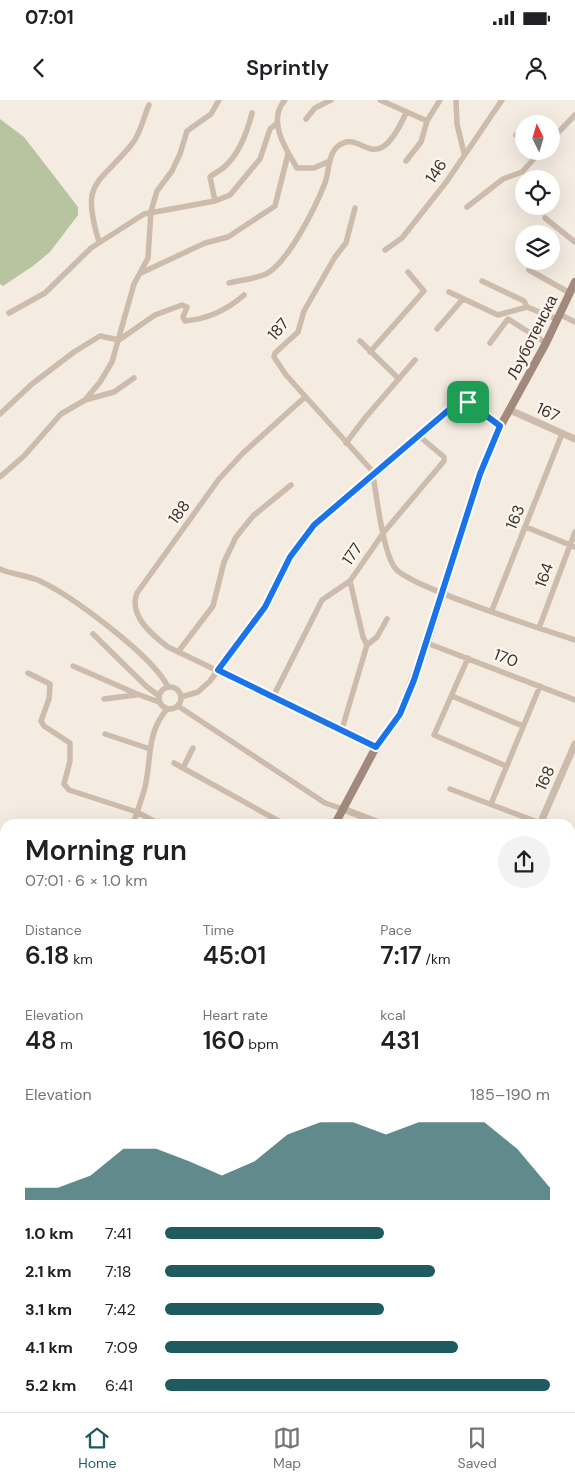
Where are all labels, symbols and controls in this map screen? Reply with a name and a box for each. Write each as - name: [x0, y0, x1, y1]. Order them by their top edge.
- text: 07:01: [25, 5, 74, 30]
- text: Sprintly: [246, 53, 329, 82]
- icon: back: [25, 54, 53, 82]
- icon: person: [522, 54, 550, 82]
- north arrow: [515, 115, 560, 160]
- map controls: [515, 115, 560, 270]
- street label: 146: [420, 155, 452, 187]
- button: locate: [515, 170, 560, 215]
- button: layers: [515, 225, 560, 270]
- street label: Љуботенска: [502, 291, 562, 383]
- street label: 187: [263, 313, 293, 345]
- pin: [447, 381, 489, 423]
- icon: arrive: [454, 388, 482, 416]
- street label: 167: [533, 398, 563, 426]
- street label: 188: [163, 496, 195, 528]
- street label: 163: [501, 502, 529, 532]
- street label: 177: [337, 539, 367, 569]
- street label: 164: [530, 560, 558, 590]
- street label: 170: [491, 644, 521, 672]
- street label: 168: [530, 762, 560, 794]
- text: Morning run: [25, 832, 187, 869]
- button: share: [498, 836, 550, 888]
- text: 07:01 · 6 × 1.0 km: [25, 870, 148, 891]
- text: Distance: [25, 921, 82, 939]
- text: Time: [203, 921, 234, 939]
- text: Pace: [380, 921, 412, 939]
- text: 6.18: [25, 939, 69, 972]
- text: 45:01: [203, 939, 266, 972]
- text: 7:17: [380, 939, 422, 972]
- text: km: [69, 950, 93, 968]
- text: /km: [422, 950, 451, 968]
- text: Elevation: [25, 1006, 83, 1024]
- text: Heart rate: [203, 1006, 268, 1024]
- text: kcal: [380, 1006, 406, 1024]
- text: 48: [25, 1024, 57, 1057]
- text: 160: [203, 1024, 245, 1057]
- text: 431: [380, 1024, 420, 1057]
- text: m: [57, 1035, 73, 1053]
- text: bpm: [245, 1035, 278, 1053]
- text: Elevation: [25, 1084, 92, 1105]
- text: 185–190 m: [470, 1084, 550, 1105]
- text: 1.0 km: [25, 1223, 74, 1244]
- text: 7:41: [105, 1223, 131, 1244]
- text: 2.1 km: [25, 1261, 72, 1282]
- text: 7:18: [105, 1261, 132, 1282]
- text: 3.1 km: [25, 1299, 72, 1320]
- text: 7:42: [105, 1299, 136, 1320]
- text: 4.1 km: [25, 1337, 73, 1358]
- text: 7:09: [105, 1337, 138, 1358]
- text: 5.2 km: [25, 1375, 76, 1396]
- text: 6:41: [105, 1375, 133, 1396]
- tab: Home: [78, 1424, 116, 1472]
- tab: Map: [273, 1424, 301, 1472]
- tab: Saved: [458, 1424, 497, 1472]

